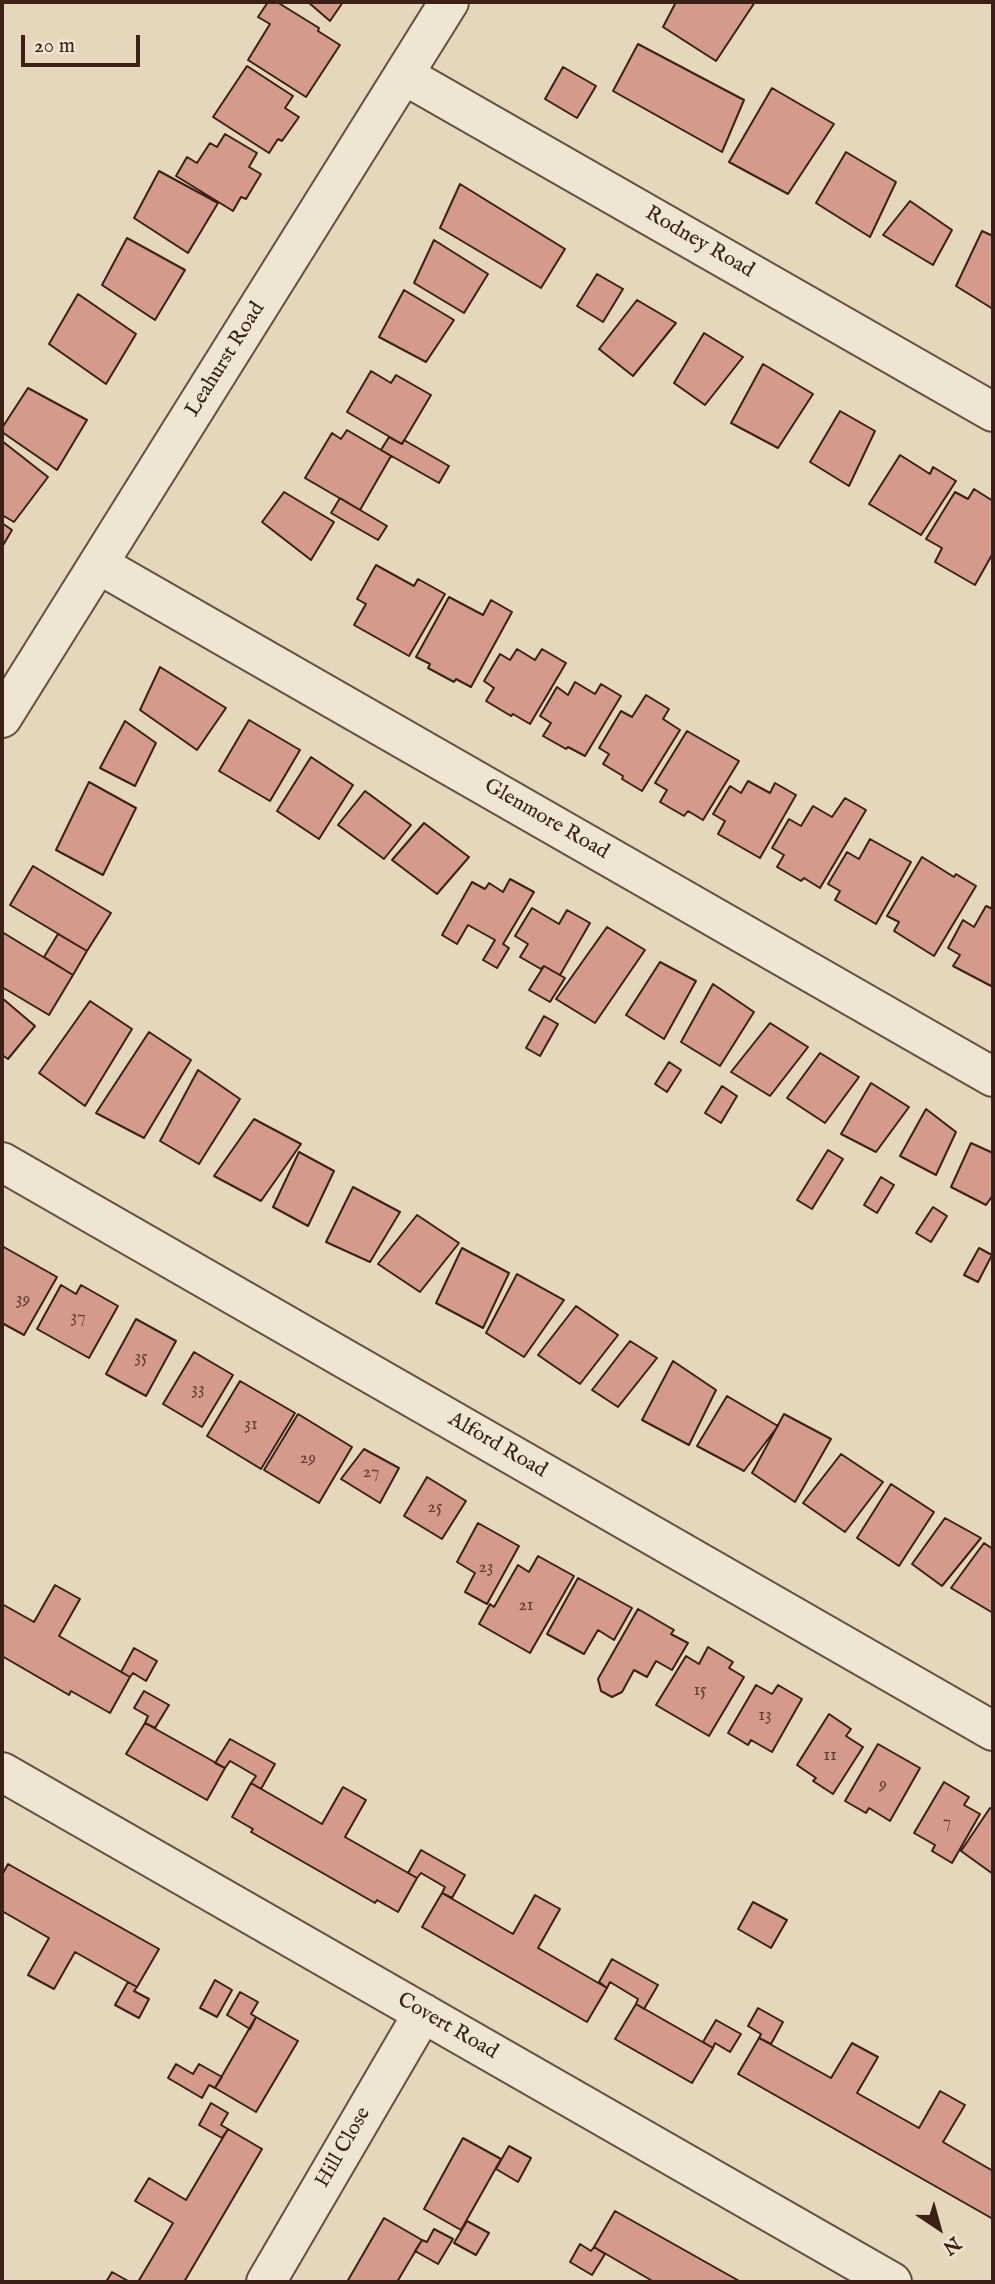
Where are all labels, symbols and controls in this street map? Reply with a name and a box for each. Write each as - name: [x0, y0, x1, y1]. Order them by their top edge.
- scale bar: [24, 21, 144, 65]
- text: 20 m: [34, 33, 75, 60]
- street label: Rodney Road: [640, 202, 758, 284]
- street label: Leahurst Road: [181, 298, 271, 422]
- street label: Glenmore Road: [479, 774, 613, 866]
- house number: 39: [16, 1289, 30, 1311]
- house number: 37: [70, 1307, 86, 1329]
- house number: 35: [134, 1347, 148, 1369]
- house number: 33: [191, 1379, 205, 1401]
- street label: Alford Road: [443, 1408, 551, 1484]
- house number: 31: [244, 1414, 258, 1436]
- house number: 29: [300, 1448, 316, 1470]
- house number: 27: [363, 1462, 379, 1484]
- house number: 25: [428, 1497, 442, 1519]
- house number: 23: [478, 1557, 494, 1579]
- house number: 21: [518, 1595, 534, 1617]
- house number: 15: [693, 1680, 707, 1702]
- house number: 13: [758, 1705, 772, 1727]
- house number: 11: [823, 1745, 837, 1767]
- house number: 9: [879, 1774, 887, 1796]
- house number: 7: [943, 1812, 951, 1834]
- street label: Covert Road: [392, 1988, 502, 2066]
- street label: Hill Close: [311, 2103, 377, 2193]
- north arrow: [904, 2193, 974, 2263]
- text: N: [938, 2230, 965, 2260]

